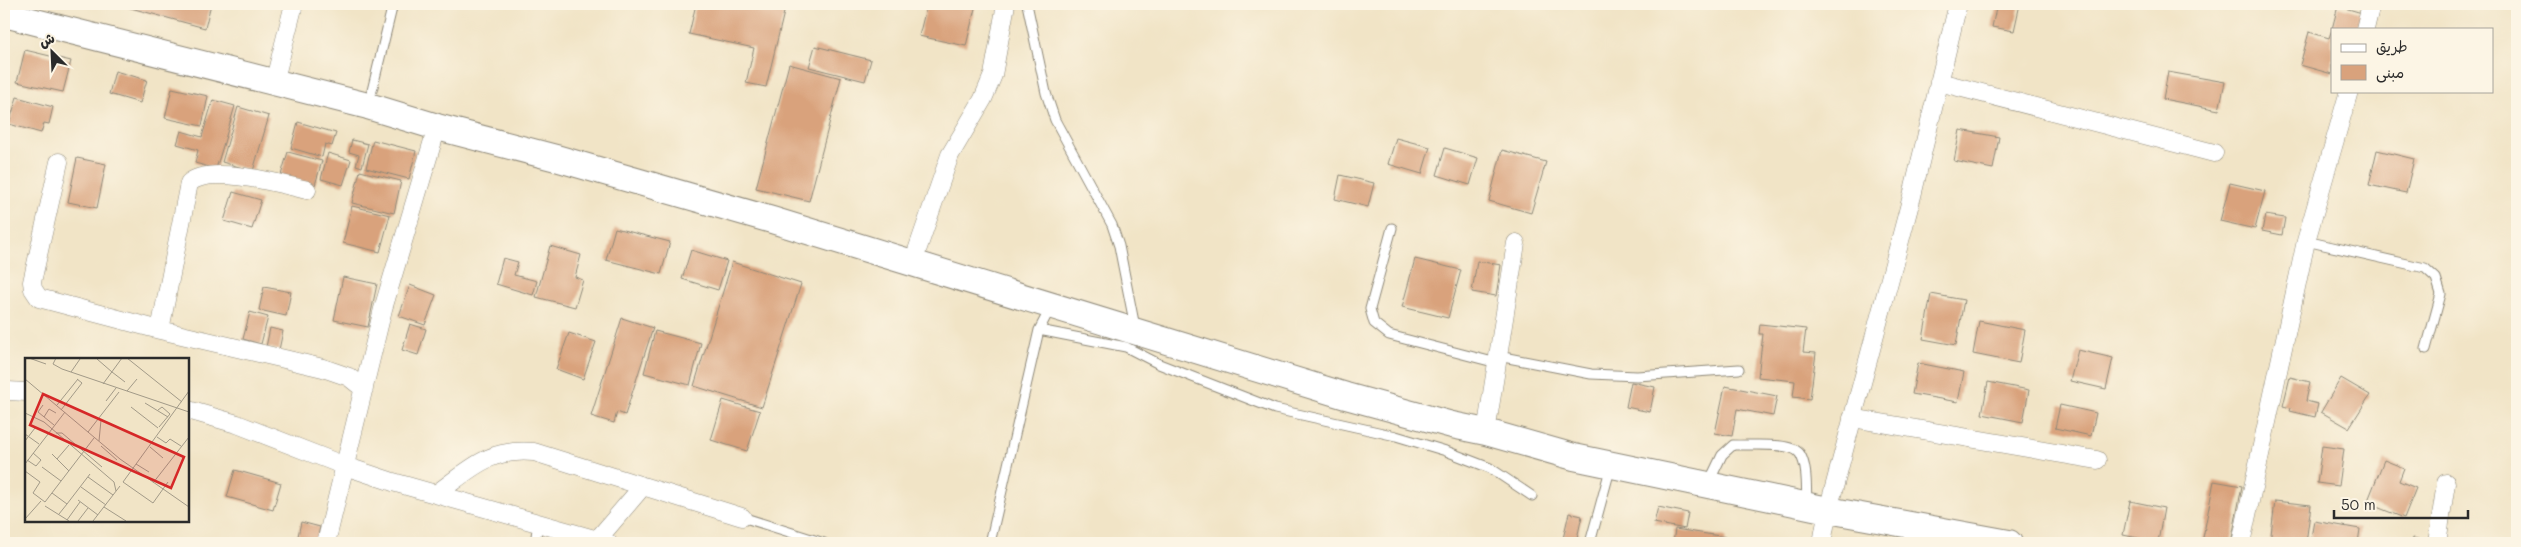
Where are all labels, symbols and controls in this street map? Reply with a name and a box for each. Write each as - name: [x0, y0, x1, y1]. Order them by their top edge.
- north arrow: [28, 28, 78, 78]
- text: ش: [36, 28, 57, 51]
- legend: [2331, 28, 2494, 92]
- text: طريق: [2376, 36, 2408, 56]
- text: مبنى: [2376, 62, 2404, 83]
- inset map: [25, 358, 189, 522]
- scale bar: [2334, 487, 2467, 519]
- text: 50 m: [2341, 494, 2376, 514]

